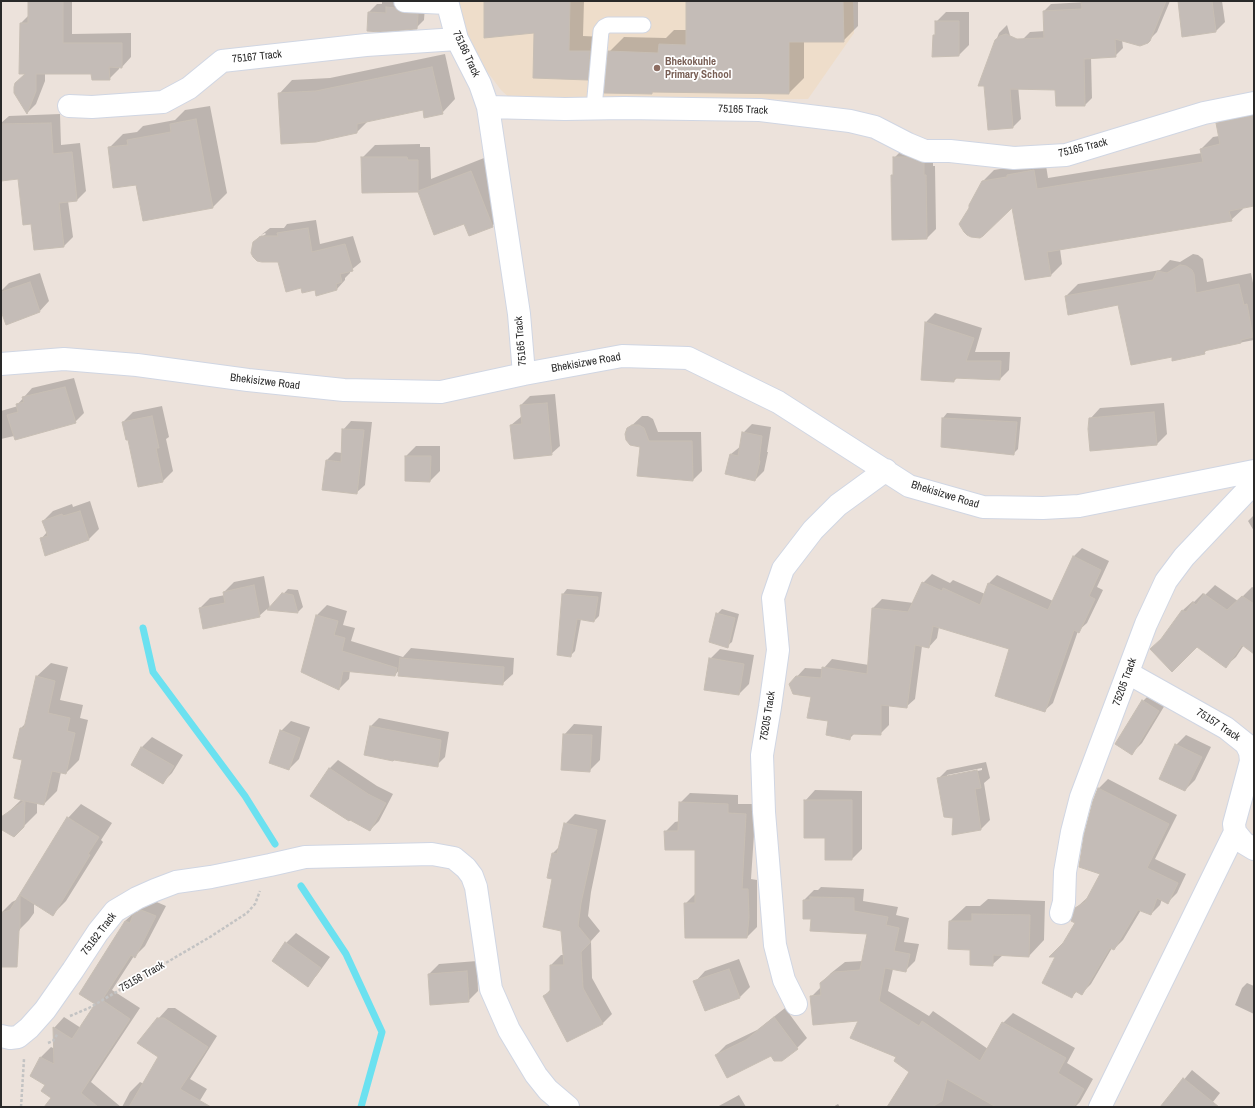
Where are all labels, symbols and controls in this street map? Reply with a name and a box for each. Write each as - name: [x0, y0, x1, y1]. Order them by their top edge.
- street label: 75166 Track: [449, 29, 483, 79]
- street label: 75167 Track: [232, 48, 282, 66]
- place label: Bhekokuhle Primary School: [665, 55, 731, 81]
- marker: Bhekokuhle Primary School: [652, 63, 662, 73]
- street label: 75165 Track: [718, 103, 768, 117]
- street label: 75165 Track: [1057, 136, 1109, 160]
- street label: 75165 Track: [512, 316, 530, 366]
- street label: Bhekisizwe Road: [550, 350, 622, 376]
- street label: Bhekisizwe Road: [229, 371, 301, 393]
- street label: Bhekisizwe Road: [910, 478, 980, 512]
- street label: 75205 Track: [1110, 656, 1140, 708]
- street label: 75205 Track: [758, 690, 778, 742]
- street label: 75157 Track: [1194, 706, 1242, 744]
- street label: 75162 Track: [79, 910, 119, 958]
- street label: 75158 Track: [117, 959, 167, 995]

